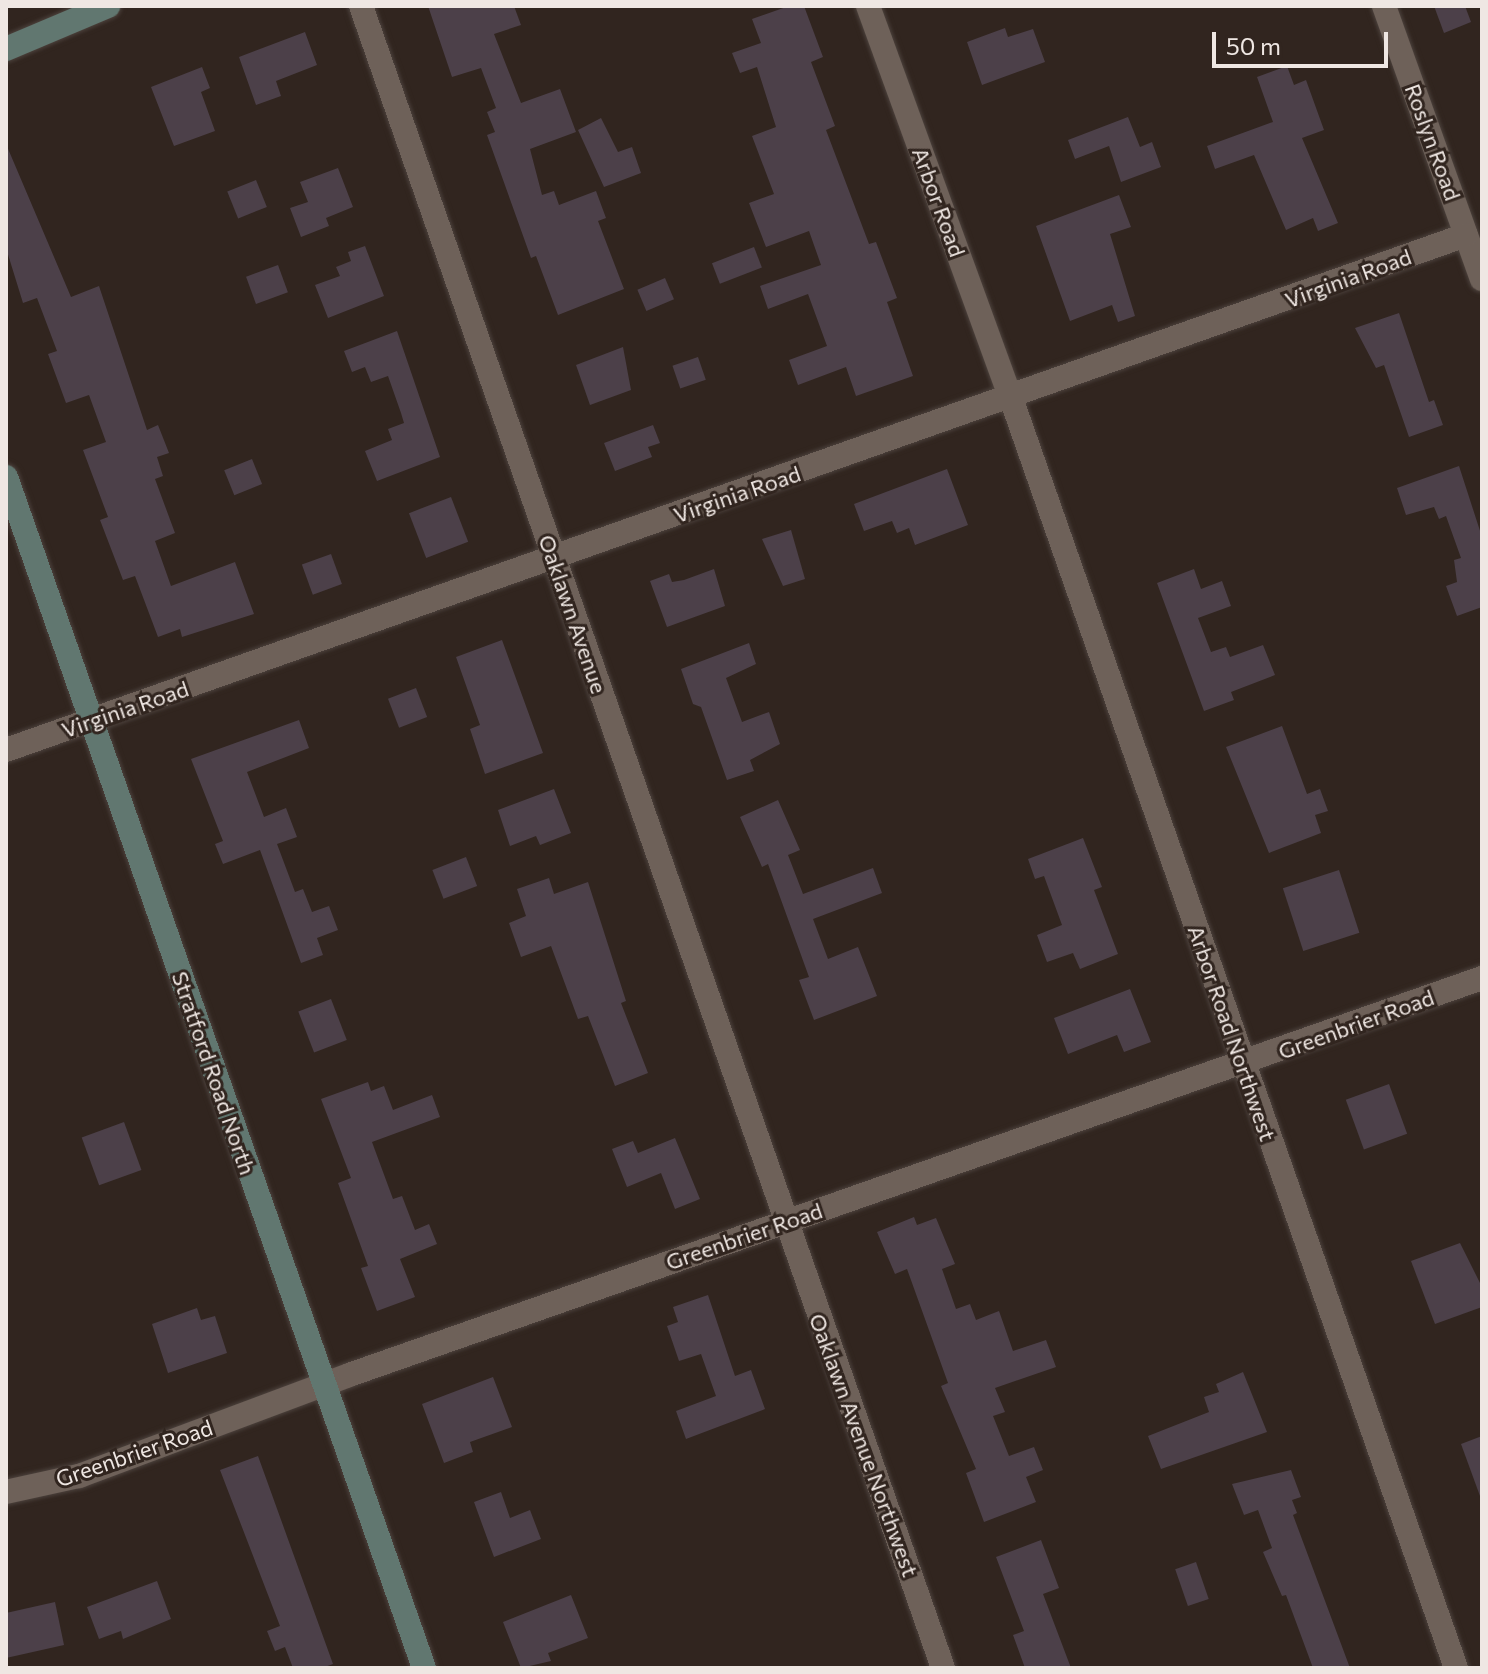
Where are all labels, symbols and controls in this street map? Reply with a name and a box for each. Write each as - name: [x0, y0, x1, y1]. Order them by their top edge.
- scale bar: [1216, 16, 1392, 66]
- text: 50 m: [1226, 31, 1281, 60]
- street label: Roslyn Road: [1400, 80, 1466, 204]
- street label: Arbor Road: [907, 144, 971, 260]
- street label: Virginia Road: [1281, 243, 1415, 313]
- street label: Virginia Road: [670, 460, 804, 528]
- street label: Oaklawn Avenue: [533, 531, 613, 697]
- street label: Virginia Road: [58, 675, 192, 743]
- street label: Arbor Road Northwest: [1183, 922, 1281, 1144]
- street label: Stratford Road North: [167, 968, 261, 1178]
- street label: Greenbrier Road: [1275, 984, 1437, 1064]
- street label: Greenbrier Road: [662, 1197, 826, 1275]
- street label: Oaklawn Avenue Northwest: [804, 1310, 924, 1580]
- street label: Greenbrier Road: [52, 1414, 216, 1492]

